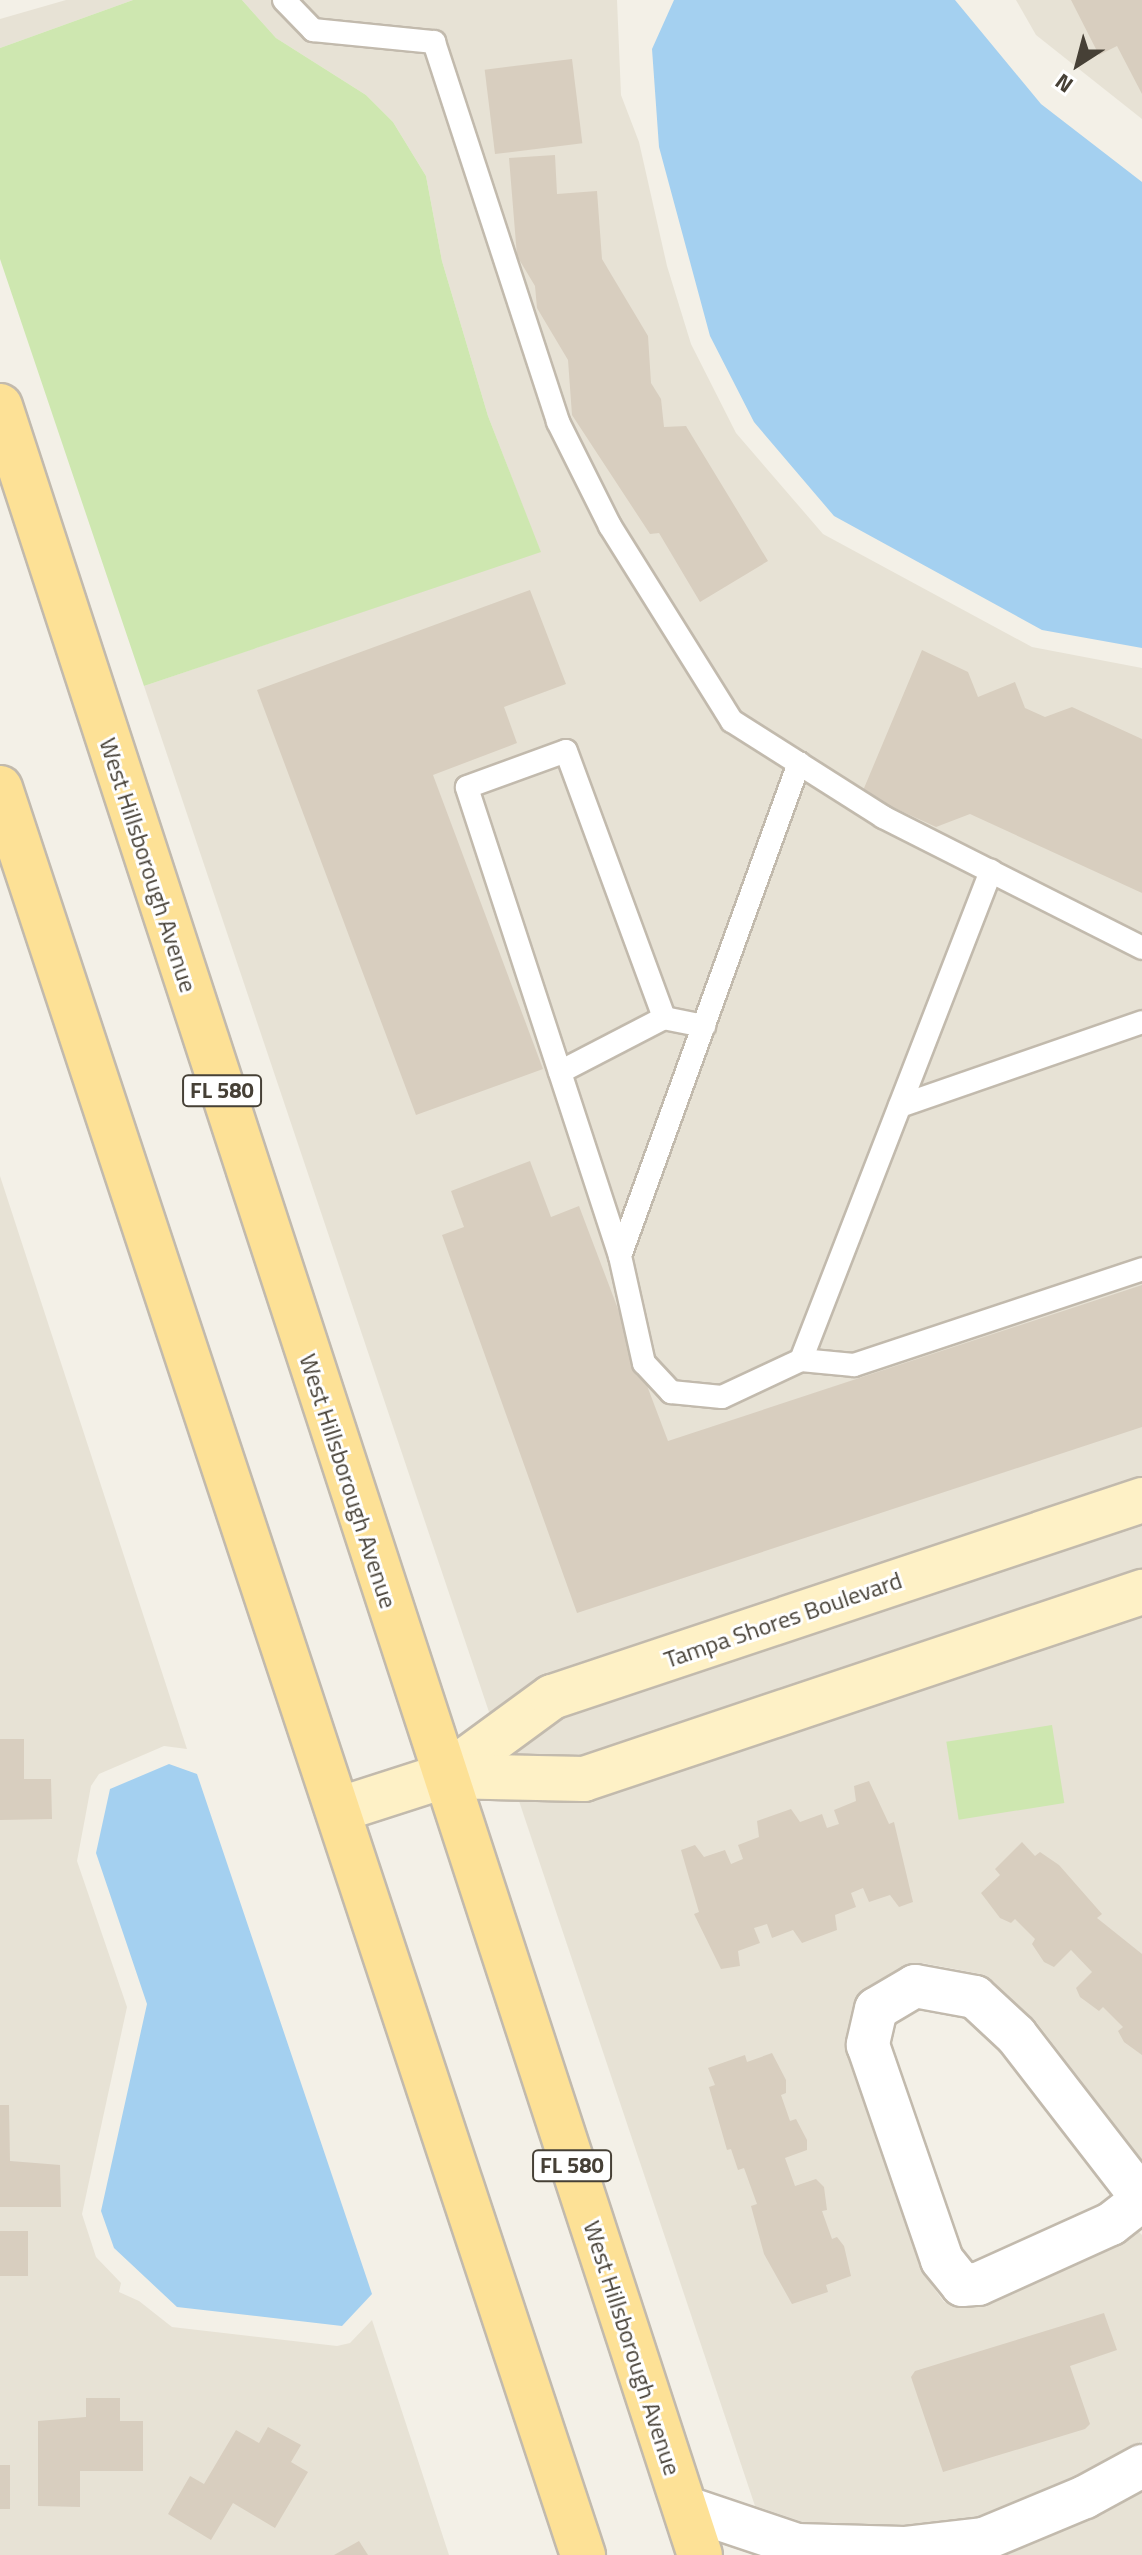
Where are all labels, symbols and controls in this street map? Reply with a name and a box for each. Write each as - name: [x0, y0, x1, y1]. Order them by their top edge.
- north arrow: [1038, 24, 1118, 104]
- text: N: [1048, 65, 1080, 102]
- street label: West Hillsborough Avenue: [93, 734, 203, 996]
- road number: FL 580: [182, 1073, 262, 1109]
- street label: West Hillsborough Avenue: [293, 1350, 403, 1612]
- street label: Tampa Shores Boulevard: [660, 1566, 906, 1674]
- road number: FL 580: [532, 2148, 612, 2184]
- street label: West Hillsborough Avenue: [577, 2217, 687, 2479]

